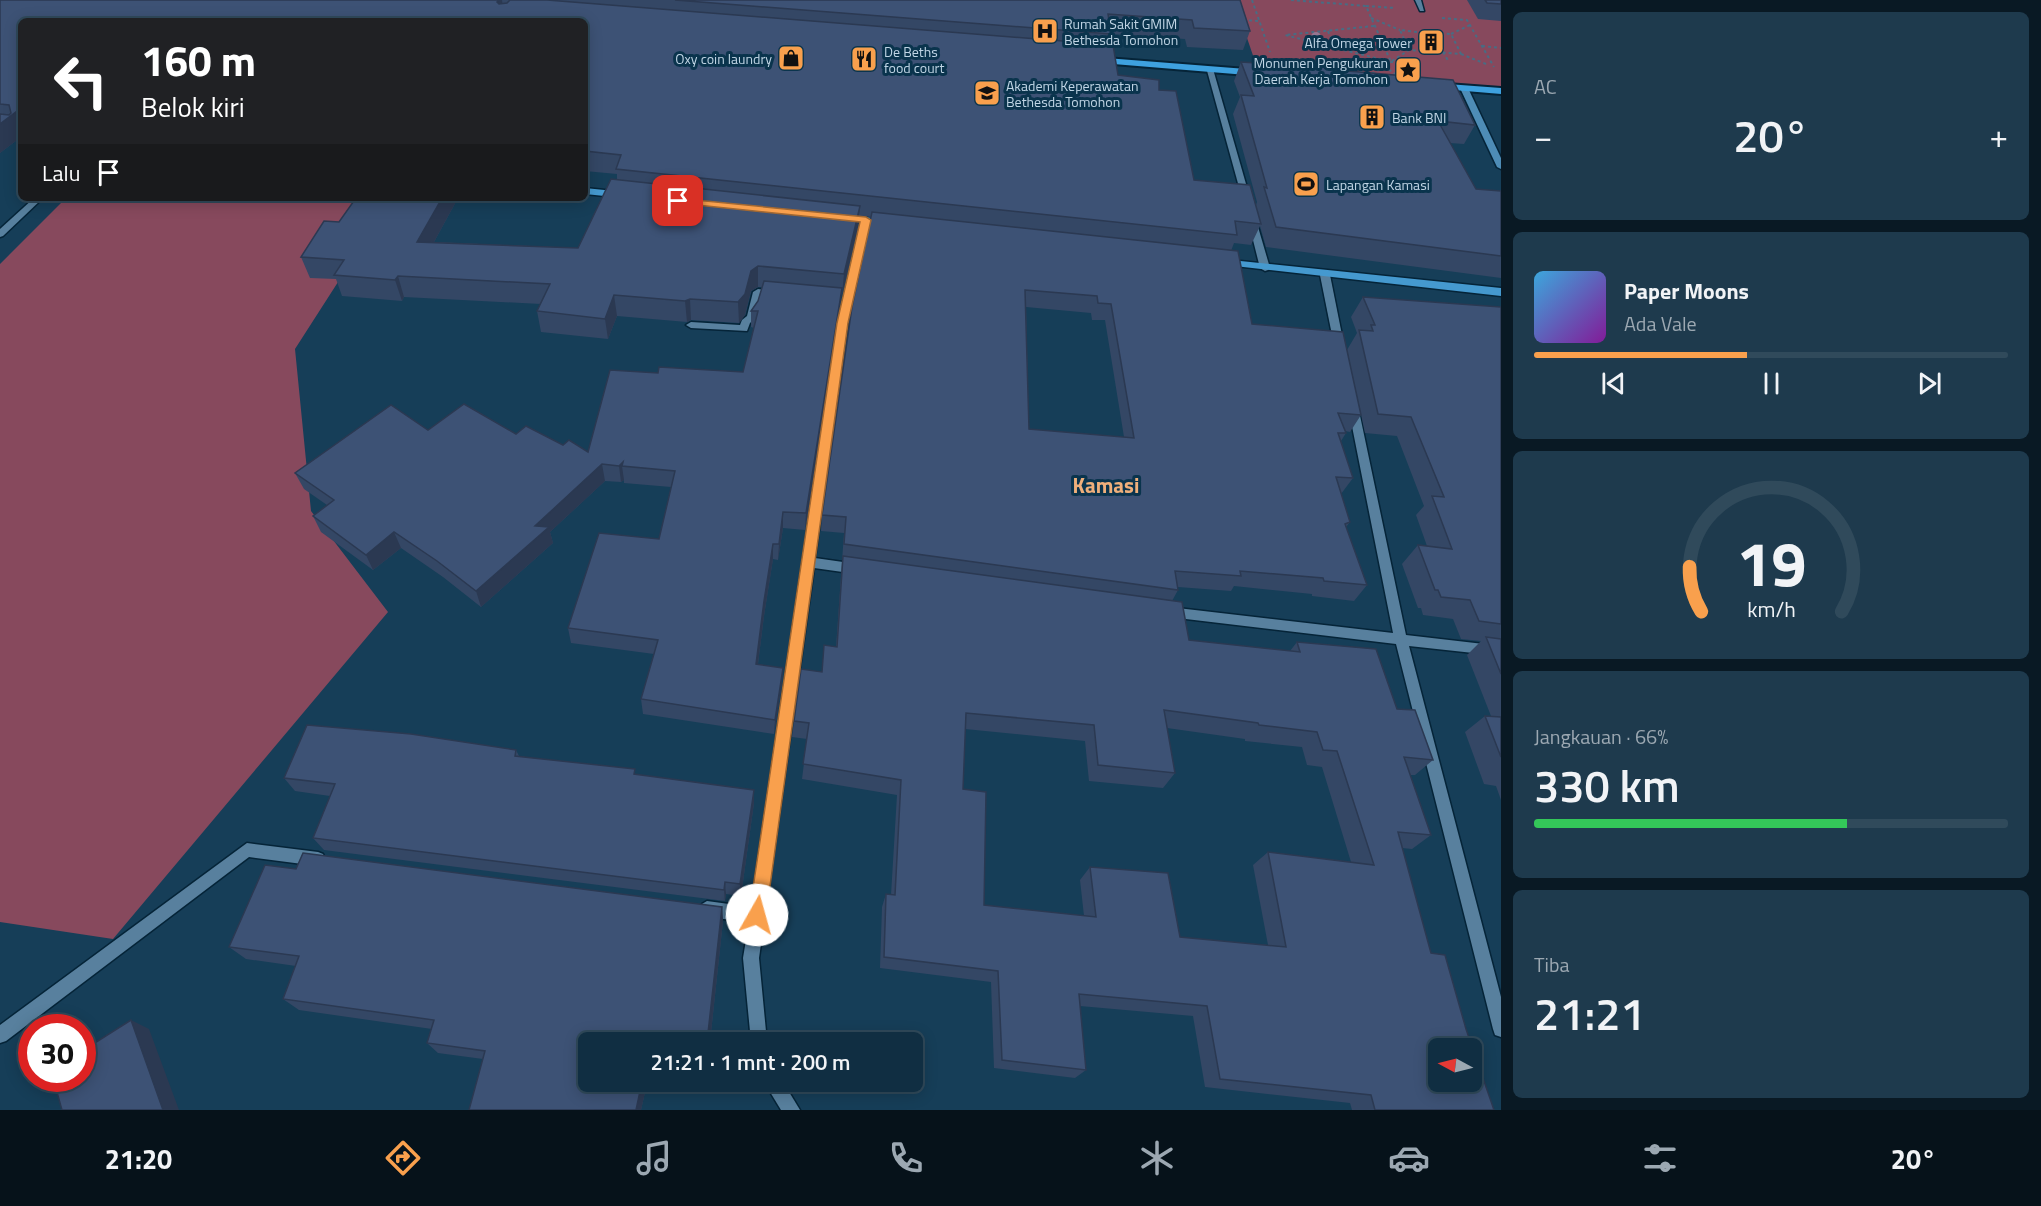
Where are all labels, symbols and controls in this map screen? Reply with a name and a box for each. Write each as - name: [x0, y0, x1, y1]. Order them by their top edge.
- place label: Rumah Sakit GMIM Bethesda Tomohon: [1064, 13, 1178, 50]
- hospital icon: Rumah Sakit GMIM Bethesda Tomohon: [1030, 16, 1060, 46]
- building icon: Alfa Omega Tower: [1416, 27, 1446, 57]
- text: 160 m: [141, 28, 256, 92]
- place label: Alfa Omega Tower: [1304, 32, 1412, 53]
- place label: De Beths food court: [884, 41, 944, 78]
- icon: left: [42, 42, 120, 120]
- shop icon: Oxy coin laundry: [776, 43, 806, 73]
- restaurant icon: De Beths food court: [849, 44, 879, 74]
- place label: Oxy coin laundry: [675, 48, 772, 69]
- place label: Monumen Pengukuran Daerah Kerja Tomohon: [1254, 52, 1388, 89]
- place icon: Monumen Pengukuran Daerah Kerja Tomohon: [1393, 55, 1423, 85]
- text: AC: [1534, 71, 1557, 102]
- place label: Akademi Keperawatan Bethesda Tomohon: [1006, 75, 1139, 112]
- school or university icon: Akademi Keperawatan Bethesda Tomohon: [972, 78, 1002, 108]
- text: Belok kiri: [141, 86, 245, 127]
- text: 20°: [1733, 101, 1809, 169]
- building icon: Bank BNI: [1357, 102, 1387, 132]
- place label: Bank BNI: [1392, 107, 1446, 128]
- text: −: [1534, 111, 1552, 161]
- text: +: [1990, 111, 2008, 161]
- text: Lalu: [42, 156, 80, 190]
- icon: arrive: [92, 156, 125, 189]
- sports icon: Lapangan Kamasi: [1291, 169, 1321, 199]
- place label: Lapangan Kamasi: [1326, 174, 1430, 195]
- pin: [652, 175, 703, 226]
- icon: arrive: [661, 184, 694, 217]
- text: Paper Moons: [1624, 274, 1749, 308]
- text: Ada Vale: [1624, 308, 1697, 339]
- icon: previous: [1597, 367, 1630, 400]
- icon: pause: [1755, 367, 1788, 400]
- icon: next: [1913, 367, 1946, 400]
- district label: Kamasi: [1073, 469, 1139, 501]
- text: 19: [1736, 515, 1806, 610]
- text: km/h: [1747, 593, 1795, 625]
- text: Jangkauan · 66%: [1534, 721, 1668, 752]
- text: 330 km: [1534, 751, 1680, 819]
- position arrow: [725, 883, 789, 947]
- text: Tiba: [1534, 949, 1569, 980]
- text: 21:21: [1534, 979, 1646, 1047]
- speed limit sign: 30: [18, 1014, 96, 1092]
- north arrow: [1428, 1038, 1482, 1092]
- map controls: [1428, 1038, 1482, 1092]
- text: 21:21 · 1 mnt · 200 m: [650, 1045, 851, 1079]
- icon: directions: [382, 1137, 424, 1179]
- icon: music: [633, 1137, 675, 1179]
- icon: phone: [885, 1137, 927, 1179]
- icon: climate: [1136, 1137, 1178, 1179]
- icon: car: [1388, 1137, 1430, 1179]
- icon: filters: [1639, 1137, 1681, 1179]
- text: 21:20: [105, 1138, 172, 1179]
- text: 20°: [1891, 1138, 1936, 1179]

